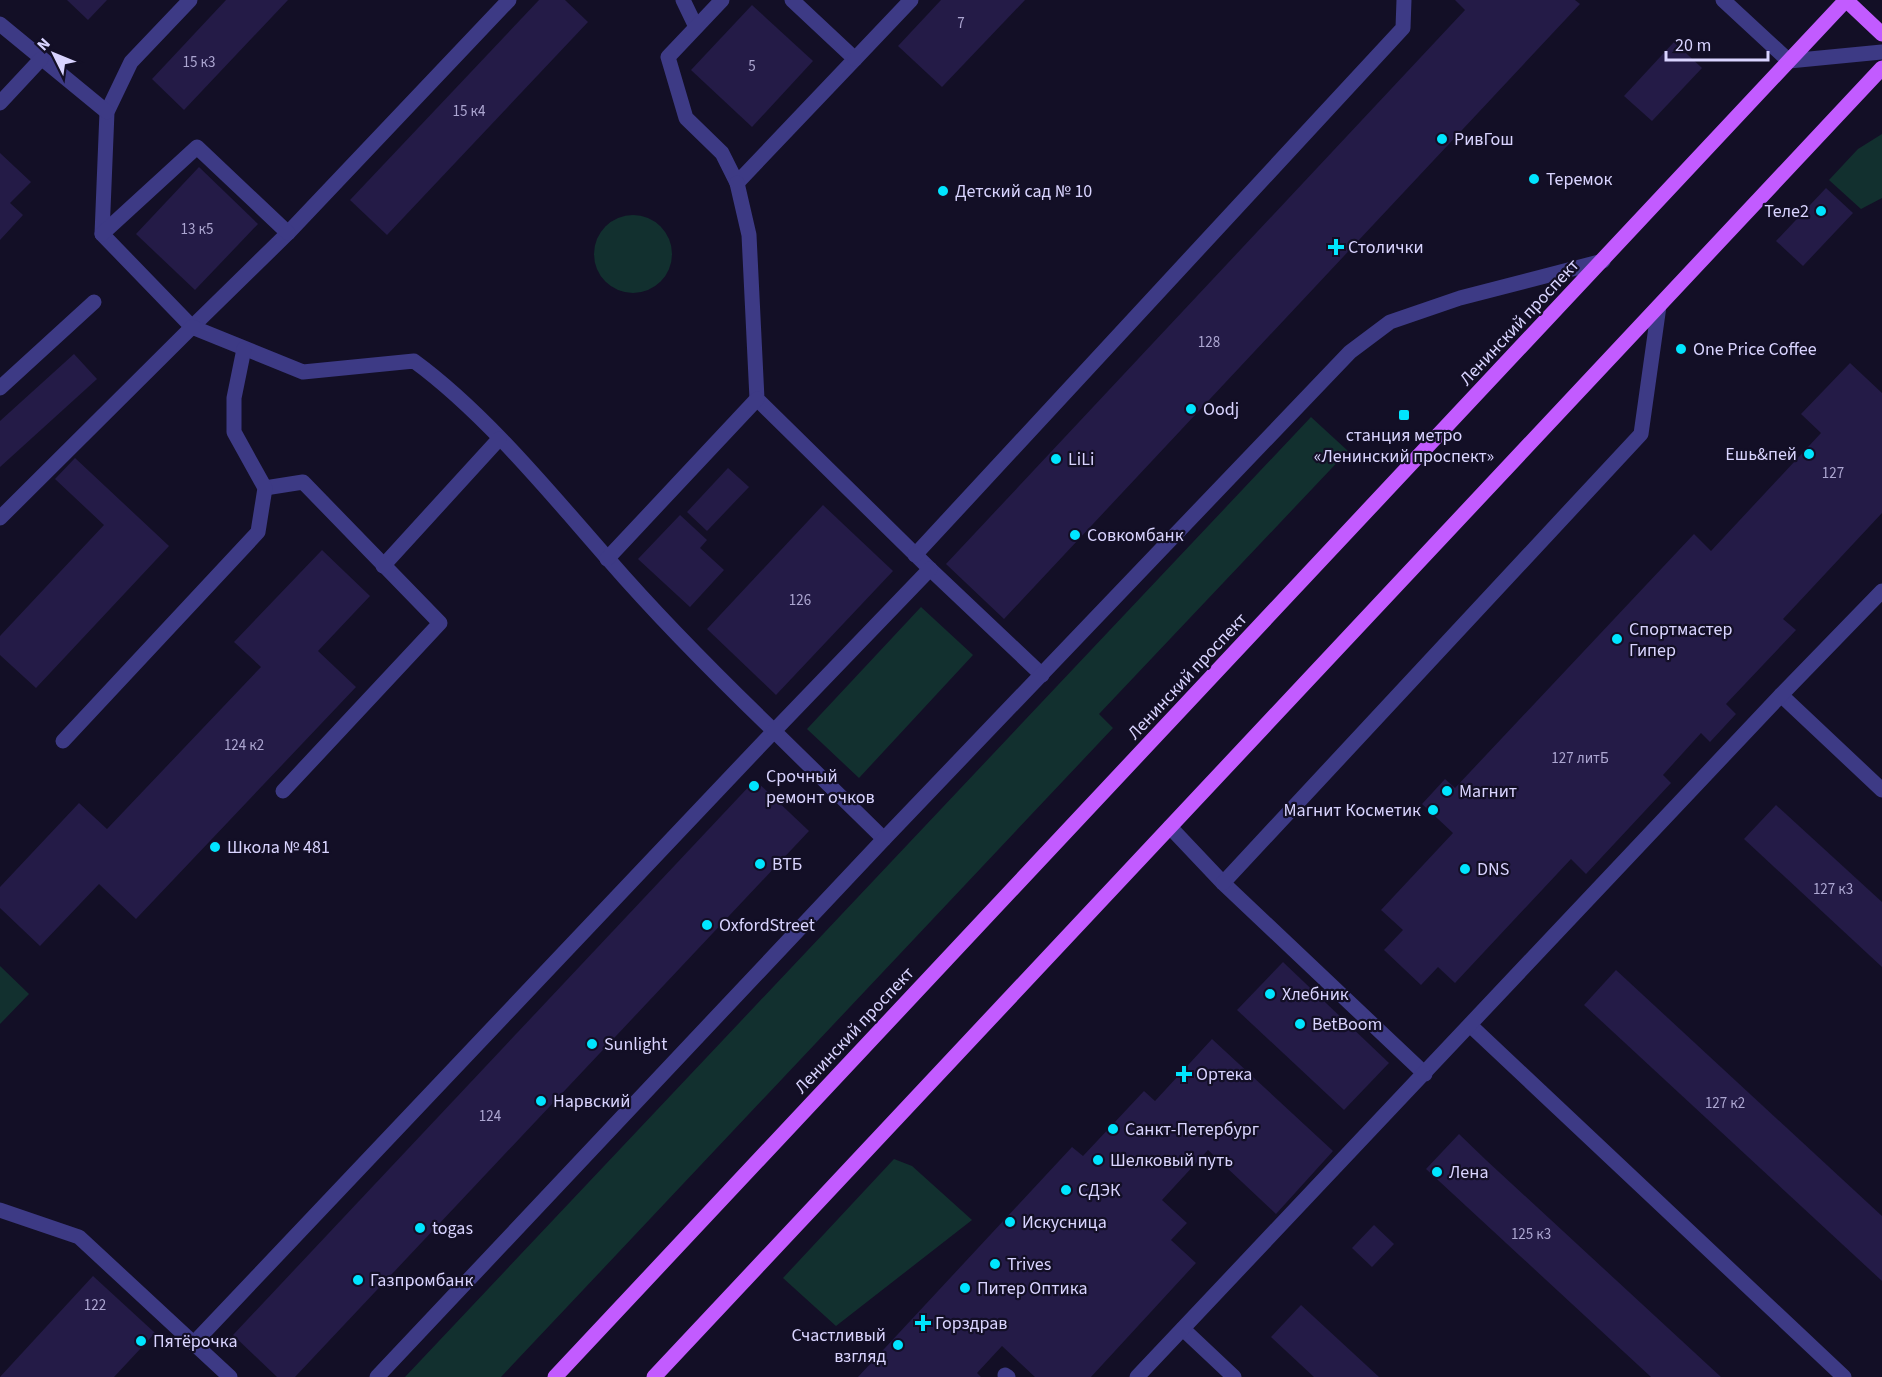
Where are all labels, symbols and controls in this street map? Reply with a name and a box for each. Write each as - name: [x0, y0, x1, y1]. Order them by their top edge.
- house number: 7: [957, 13, 965, 34]
- north arrow: [24, 24, 84, 84]
- scale bar: [1666, 24, 1768, 62]
- text: N: [32, 33, 55, 56]
- text: 20 m: [1675, 33, 1711, 58]
- house number: 15 к3: [183, 52, 215, 73]
- house number: 5: [748, 56, 756, 77]
- house number: 15 к4: [453, 101, 486, 122]
- place label: РивГош: [1454, 127, 1514, 152]
- marker: РивГош: [1435, 132, 1449, 146]
- place label: Теремок: [1546, 167, 1612, 192]
- marker: Теремок: [1527, 172, 1541, 186]
- place label: Детский сад № 10: [955, 179, 1092, 204]
- marker: Детский сад № 10: [936, 184, 950, 198]
- place label: Теле2: [1764, 199, 1809, 224]
- marker: Теле2: [1814, 204, 1828, 218]
- house number: 13 к5: [181, 219, 213, 240]
- place label: Столички: [1348, 235, 1424, 260]
- marker: Столички: [1329, 240, 1343, 254]
- street label: Ленинский проспект: [1454, 253, 1585, 391]
- house number: 128: [1198, 332, 1220, 353]
- place label: One Price Coffee: [1693, 337, 1817, 362]
- marker: One Price Coffee: [1674, 342, 1688, 356]
- place label: Oodj: [1203, 397, 1239, 422]
- marker: Oodj: [1184, 402, 1198, 416]
- marker: станция метро «Ленинский проспект»: [1397, 408, 1411, 422]
- place label: станция метро «Ленинский проспект»: [1314, 423, 1494, 469]
- place label: Ешь&пей: [1725, 442, 1797, 467]
- place label: LiLi: [1068, 447, 1094, 472]
- marker: Ешь&пей: [1802, 447, 1816, 461]
- marker: LiLi: [1049, 452, 1063, 466]
- house number: 127: [1822, 463, 1844, 484]
- place label: Совкомбанк: [1087, 523, 1184, 548]
- marker: Совкомбанк: [1068, 528, 1082, 542]
- house number: 126: [789, 590, 811, 611]
- street label: Ленинский проспект: [1122, 607, 1253, 745]
- place label: Спортмастер Гипер: [1629, 617, 1732, 663]
- marker: Спортмастер Гипер: [1610, 632, 1624, 646]
- house number: 124 к2: [224, 735, 264, 756]
- house number: 127 литБ: [1551, 748, 1609, 769]
- place label: Срочный ремонт очков: [766, 764, 875, 810]
- marker: Срочный ремонт очков: [747, 779, 761, 793]
- place label: Магнит: [1459, 779, 1517, 804]
- marker: Магнит: [1440, 784, 1454, 798]
- place label: Магнит Косметик: [1284, 798, 1421, 823]
- marker: Магнит Косметик: [1426, 803, 1440, 817]
- place label: Школа № 481: [227, 835, 330, 860]
- marker: Школа № 481: [208, 840, 222, 854]
- place label: ВТБ: [772, 852, 802, 877]
- marker: ВТБ: [753, 857, 767, 871]
- place label: DNS: [1477, 857, 1509, 882]
- marker: DNS: [1458, 862, 1472, 876]
- house number: 127 к3: [1813, 879, 1853, 900]
- place label: OxfordStreet: [719, 913, 815, 938]
- marker: OxfordStreet: [700, 918, 714, 932]
- street label: Ленинский проспект: [789, 961, 920, 1099]
- place label: Хлебник: [1282, 982, 1349, 1007]
- marker: Хлебник: [1263, 987, 1277, 1001]
- place label: BetBoom: [1312, 1012, 1382, 1037]
- marker: BetBoom: [1293, 1017, 1307, 1031]
- place label: Sunlight: [604, 1032, 667, 1057]
- marker: Sunlight: [585, 1037, 599, 1051]
- place label: Ортека: [1196, 1062, 1252, 1087]
- marker: Ортека: [1177, 1067, 1191, 1081]
- place label: Нарвский: [553, 1089, 630, 1114]
- house number: 127 к2: [1705, 1093, 1745, 1114]
- marker: Нарвский: [534, 1094, 548, 1108]
- house number: 124: [479, 1106, 502, 1127]
- place label: Санкт-Петербург: [1125, 1117, 1259, 1142]
- marker: Санкт-Петербург: [1106, 1122, 1120, 1136]
- place label: Шелковый путь: [1110, 1148, 1233, 1173]
- marker: Шелковый путь: [1091, 1153, 1105, 1167]
- place label: Лена: [1449, 1160, 1488, 1185]
- marker: Лена: [1430, 1165, 1444, 1179]
- place label: СДЭК: [1078, 1178, 1121, 1203]
- marker: СДЭК: [1059, 1183, 1073, 1197]
- place label: Искусница: [1022, 1210, 1107, 1235]
- marker: Искусница: [1003, 1215, 1017, 1229]
- place label: togas: [432, 1216, 473, 1241]
- marker: togas: [413, 1221, 427, 1235]
- house number: 125 к3: [1511, 1224, 1551, 1245]
- place label: Trives: [1007, 1252, 1051, 1277]
- marker: Trives: [988, 1257, 1002, 1271]
- place label: Газпромбанк: [370, 1268, 473, 1293]
- marker: Газпромбанк: [351, 1273, 365, 1287]
- place label: Питер Оптика: [977, 1276, 1088, 1301]
- marker: Питер Оптика: [958, 1281, 972, 1295]
- house number: 122: [84, 1295, 106, 1316]
- place label: Горздрав: [935, 1311, 1007, 1336]
- marker: Горздрав: [916, 1316, 930, 1330]
- place label: Счастливый взгляд: [791, 1323, 886, 1369]
- place label: Пятёрочка: [153, 1329, 238, 1354]
- marker: Пятёрочка: [134, 1334, 148, 1348]
- marker: Счастливый взгляд: [891, 1338, 905, 1352]

